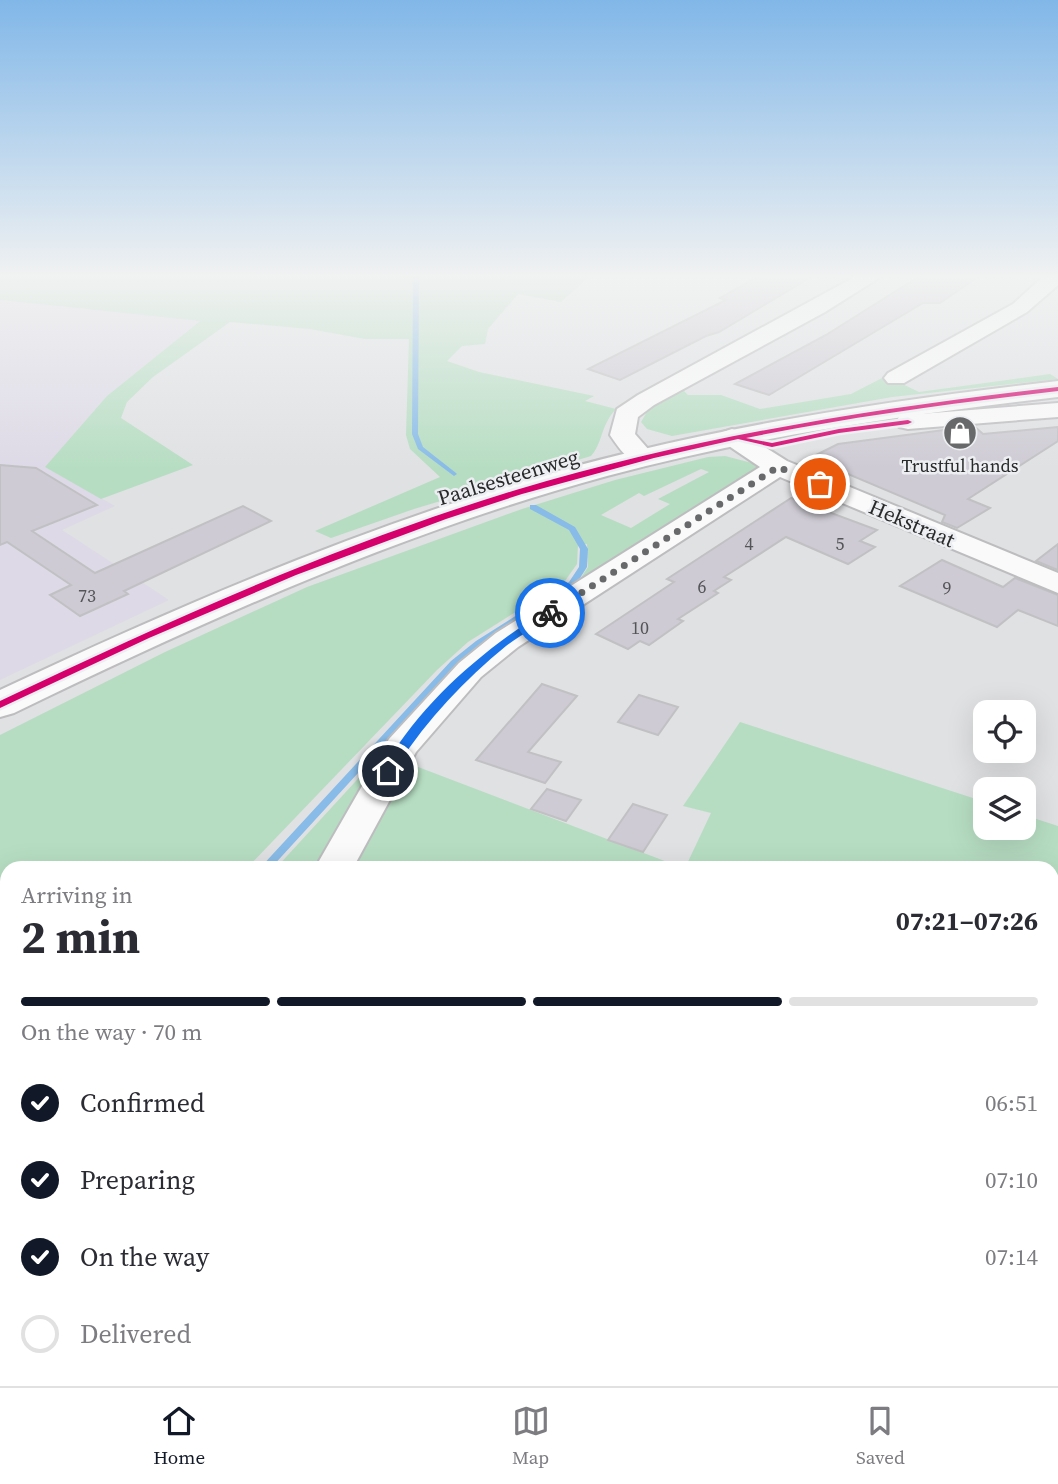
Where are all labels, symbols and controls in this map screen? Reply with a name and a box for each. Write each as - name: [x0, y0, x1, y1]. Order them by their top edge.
- shop icon: Trustful hands: [941, 414, 979, 452]
- street label: Paalsesteenweg: [434, 442, 582, 512]
- place label: Trustful hands: [901, 453, 1019, 478]
- pin: [790, 454, 850, 514]
- icon: bag: [801, 465, 839, 503]
- street label: Hekstraat: [865, 492, 960, 554]
- house number: 4: [745, 531, 754, 556]
- house number: 5: [836, 531, 845, 556]
- house number: 6: [698, 574, 707, 599]
- house number: 9: [943, 575, 952, 600]
- courier: [515, 578, 585, 648]
- house number: 73: [78, 583, 96, 608]
- icon: bike: [531, 594, 569, 632]
- house number: 10: [631, 615, 649, 640]
- map controls: [973, 700, 1036, 840]
- button: locate: [973, 700, 1036, 763]
- pin: [358, 741, 418, 801]
- icon: home: [369, 752, 407, 790]
- button: layers: [973, 777, 1036, 840]
- text: Arriving in: [21, 879, 133, 911]
- text: 07:21–07:26: [896, 903, 1038, 939]
- text: 2 min: [21, 905, 140, 968]
- text: On the way · 70 m: [21, 1016, 202, 1048]
- icon: check: [21, 1084, 59, 1122]
- text: Confirmed: [80, 1085, 205, 1121]
- text: 06:51: [985, 1087, 1038, 1119]
- icon: check: [21, 1161, 59, 1199]
- text: Preparing: [80, 1162, 195, 1198]
- text: 07:10: [985, 1164, 1038, 1196]
- icon: check: [21, 1238, 59, 1276]
- text: On the way: [80, 1239, 209, 1275]
- text: 07:14: [985, 1241, 1038, 1273]
- text: Delivered: [80, 1316, 191, 1352]
- tab: Home: [153, 1402, 205, 1470]
- tab: Map: [512, 1402, 550, 1470]
- tab: Saved: [856, 1402, 905, 1470]

